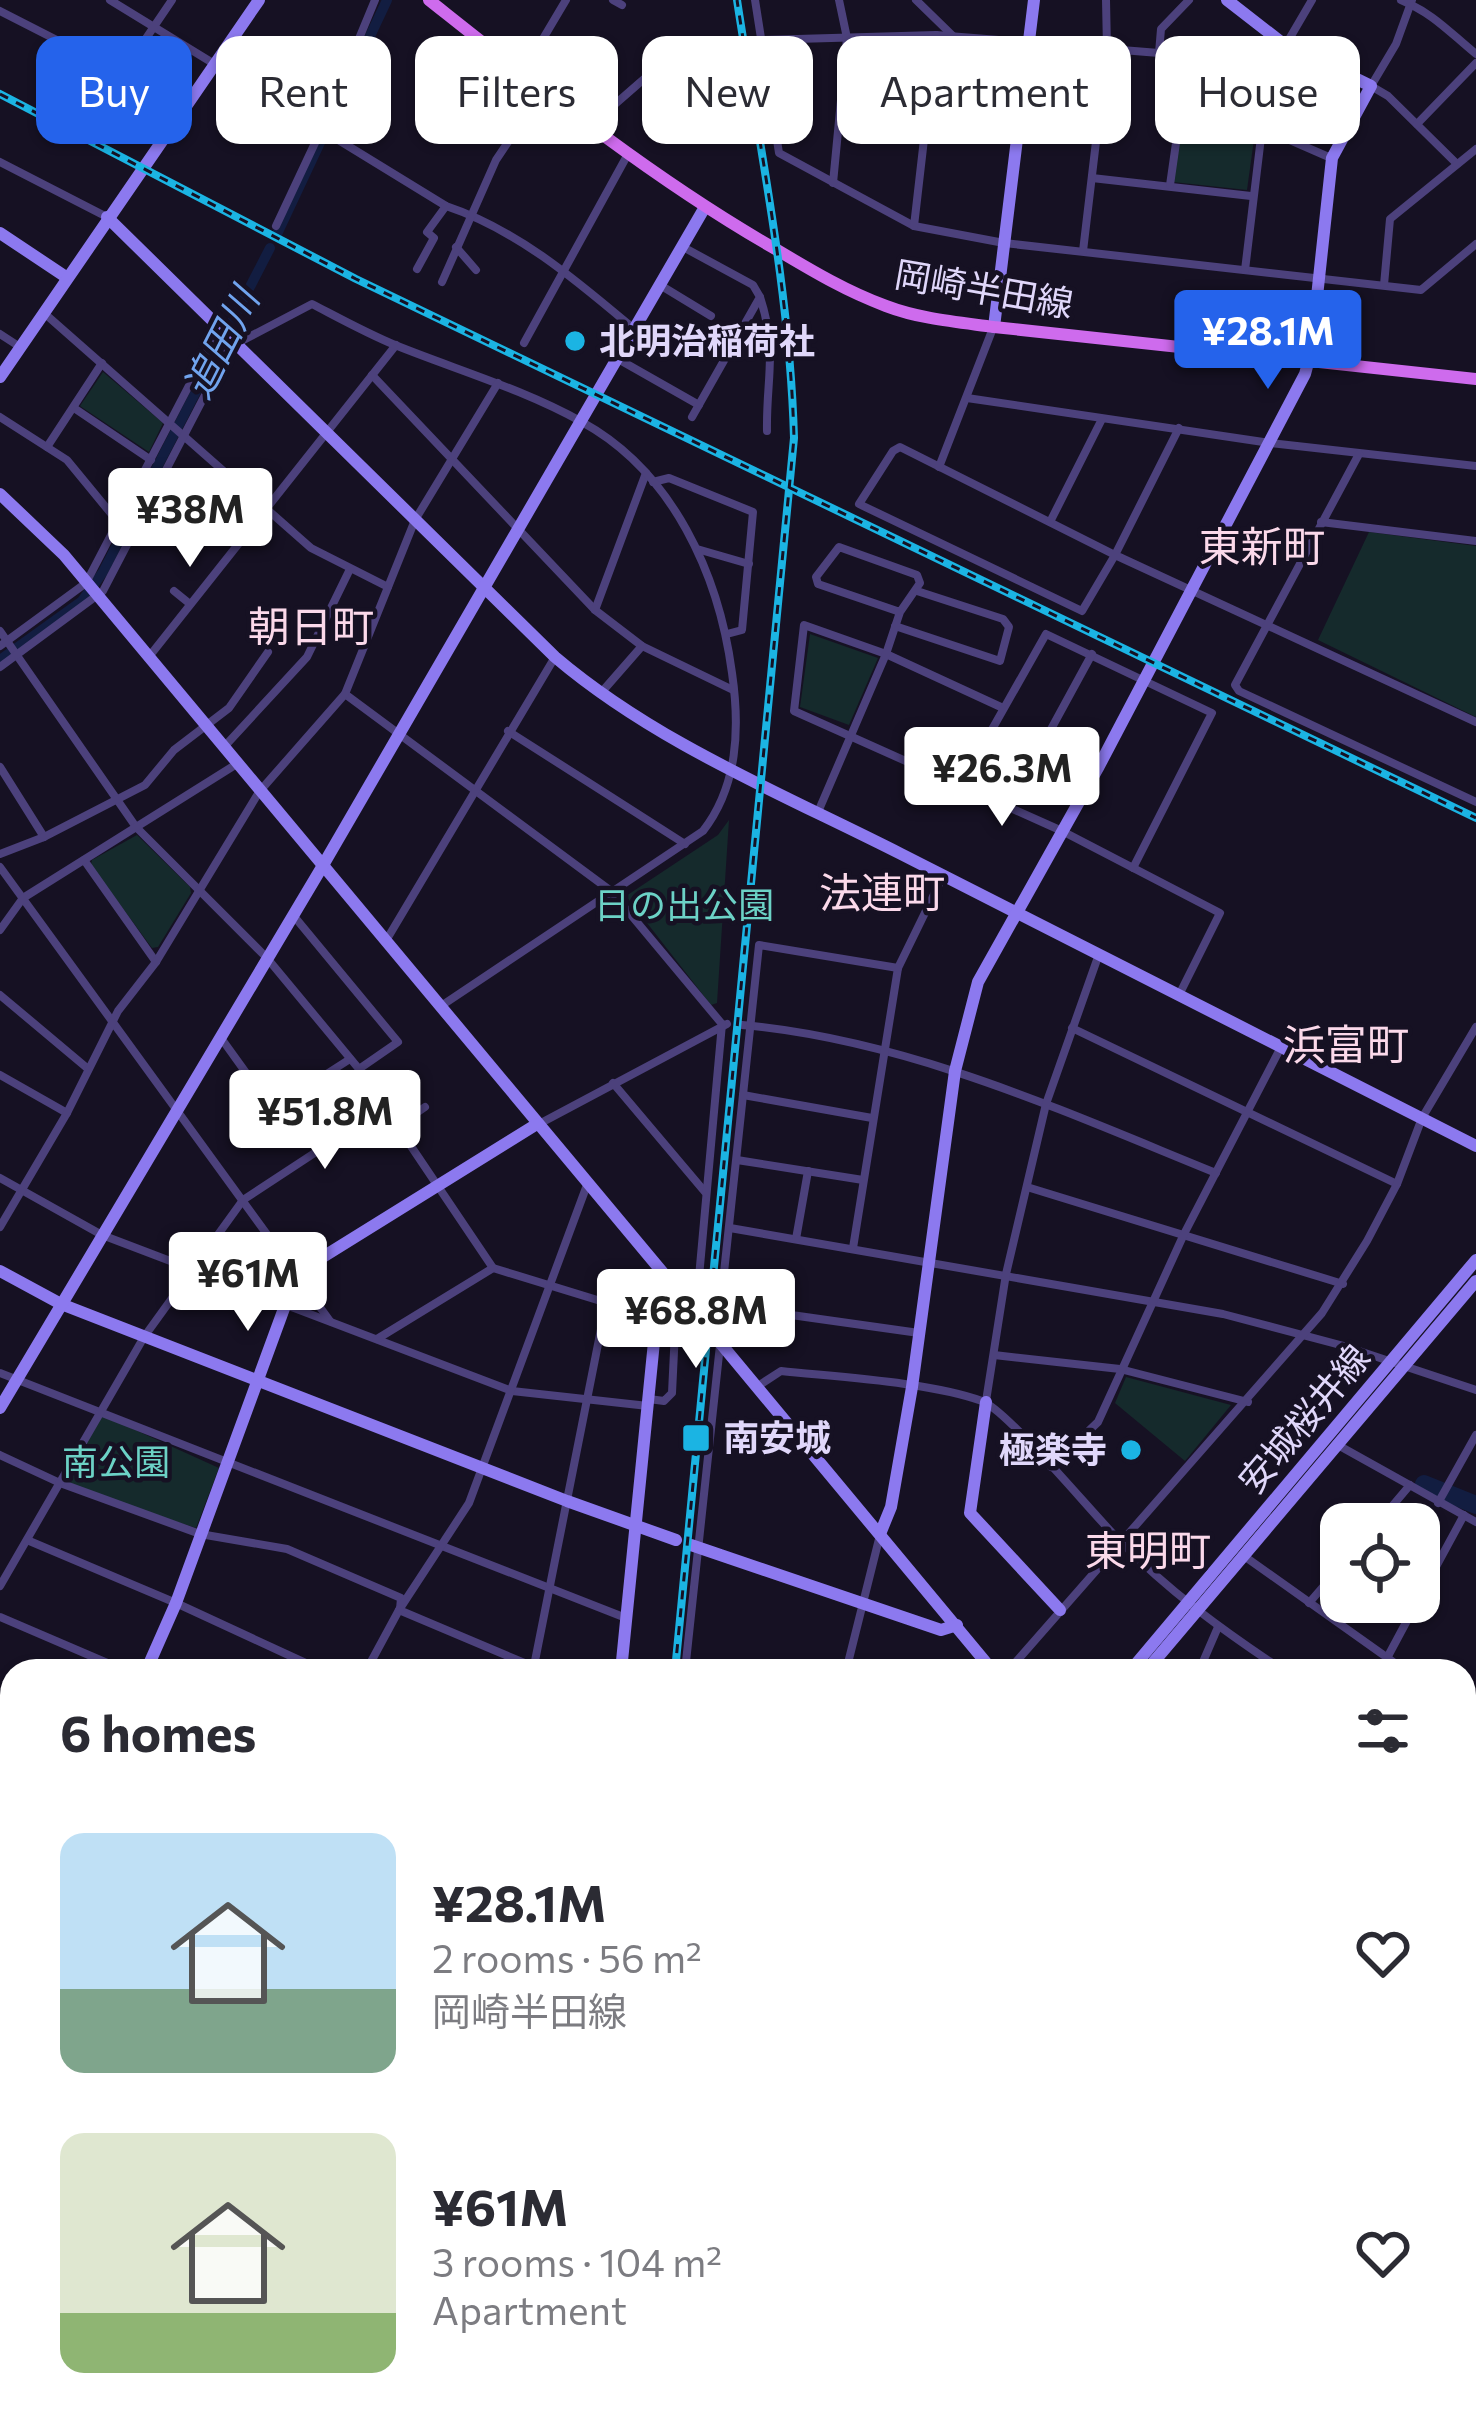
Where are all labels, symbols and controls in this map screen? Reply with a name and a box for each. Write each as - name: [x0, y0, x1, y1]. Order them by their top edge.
- chip: Buy: [36, 36, 192, 144]
- chip: Rent: [216, 36, 391, 144]
- chip: Filters: [415, 36, 618, 144]
- chip: New: [642, 36, 813, 144]
- chip: Apartment: [837, 36, 1131, 144]
- chip: House: [1155, 36, 1360, 144]
- street label: 岡崎半田線: [892, 250, 1077, 324]
- water label: 追田川: [171, 276, 269, 405]
- pin: ¥28.1M: [1170, 290, 1366, 392]
- text: ¥28.1M: [1201, 305, 1335, 353]
- place label: 北明治稲荷社: [599, 317, 815, 361]
- marker: 北明治稲荷社: [562, 328, 588, 354]
- pin: ¥38M: [119, 468, 261, 570]
- text: ¥38M: [135, 483, 245, 531]
- district label: 東新町: [1199, 519, 1325, 571]
- district label: 朝日町: [248, 599, 374, 651]
- pin: ¥26.3M: [904, 727, 1100, 829]
- text: ¥26.3M: [931, 742, 1073, 790]
- district label: 法連町: [819, 865, 945, 917]
- park label: 日の出公園: [594, 881, 774, 925]
- district label: 浜富町: [1283, 1017, 1409, 1069]
- pin: ¥51.8M: [227, 1070, 423, 1172]
- text: ¥51.8M: [256, 1085, 394, 1133]
- pin: ¥61M: [177, 1232, 319, 1334]
- text: ¥61M: [196, 1247, 300, 1295]
- pin: ¥68.8M: [598, 1269, 794, 1371]
- text: ¥68.8M: [624, 1284, 768, 1332]
- street label: 安城桜井線: [1228, 1335, 1377, 1501]
- place label: 南安城: [723, 1414, 831, 1458]
- marker: 南安城: [680, 1422, 712, 1454]
- place label: 極楽寺: [999, 1426, 1107, 1470]
- marker: 極楽寺: [1118, 1437, 1144, 1463]
- park label: 南公園: [62, 1438, 170, 1482]
- map controls: [1320, 1503, 1440, 1623]
- button: locate: [1320, 1503, 1440, 1623]
- district label: 東明町: [1085, 1523, 1211, 1575]
- icon: filters: [1350, 1698, 1416, 1764]
- text: 6 homes: [60, 1700, 256, 1763]
- text: ¥28.1M: [432, 1870, 606, 1933]
- icon: home: [156, 1881, 300, 2025]
- icon: heart: [1350, 1920, 1416, 1986]
- text: 2 rooms · 56 m²: [432, 1933, 702, 1981]
- text: 岡崎半田線: [432, 1986, 627, 2034]
- text: ¥61M: [432, 2174, 568, 2237]
- icon: home: [156, 2181, 300, 2325]
- icon: heart: [1350, 2220, 1416, 2286]
- text: 3 rooms · 104 m²: [432, 2237, 722, 2285]
- text: Apartment: [432, 2285, 627, 2333]

